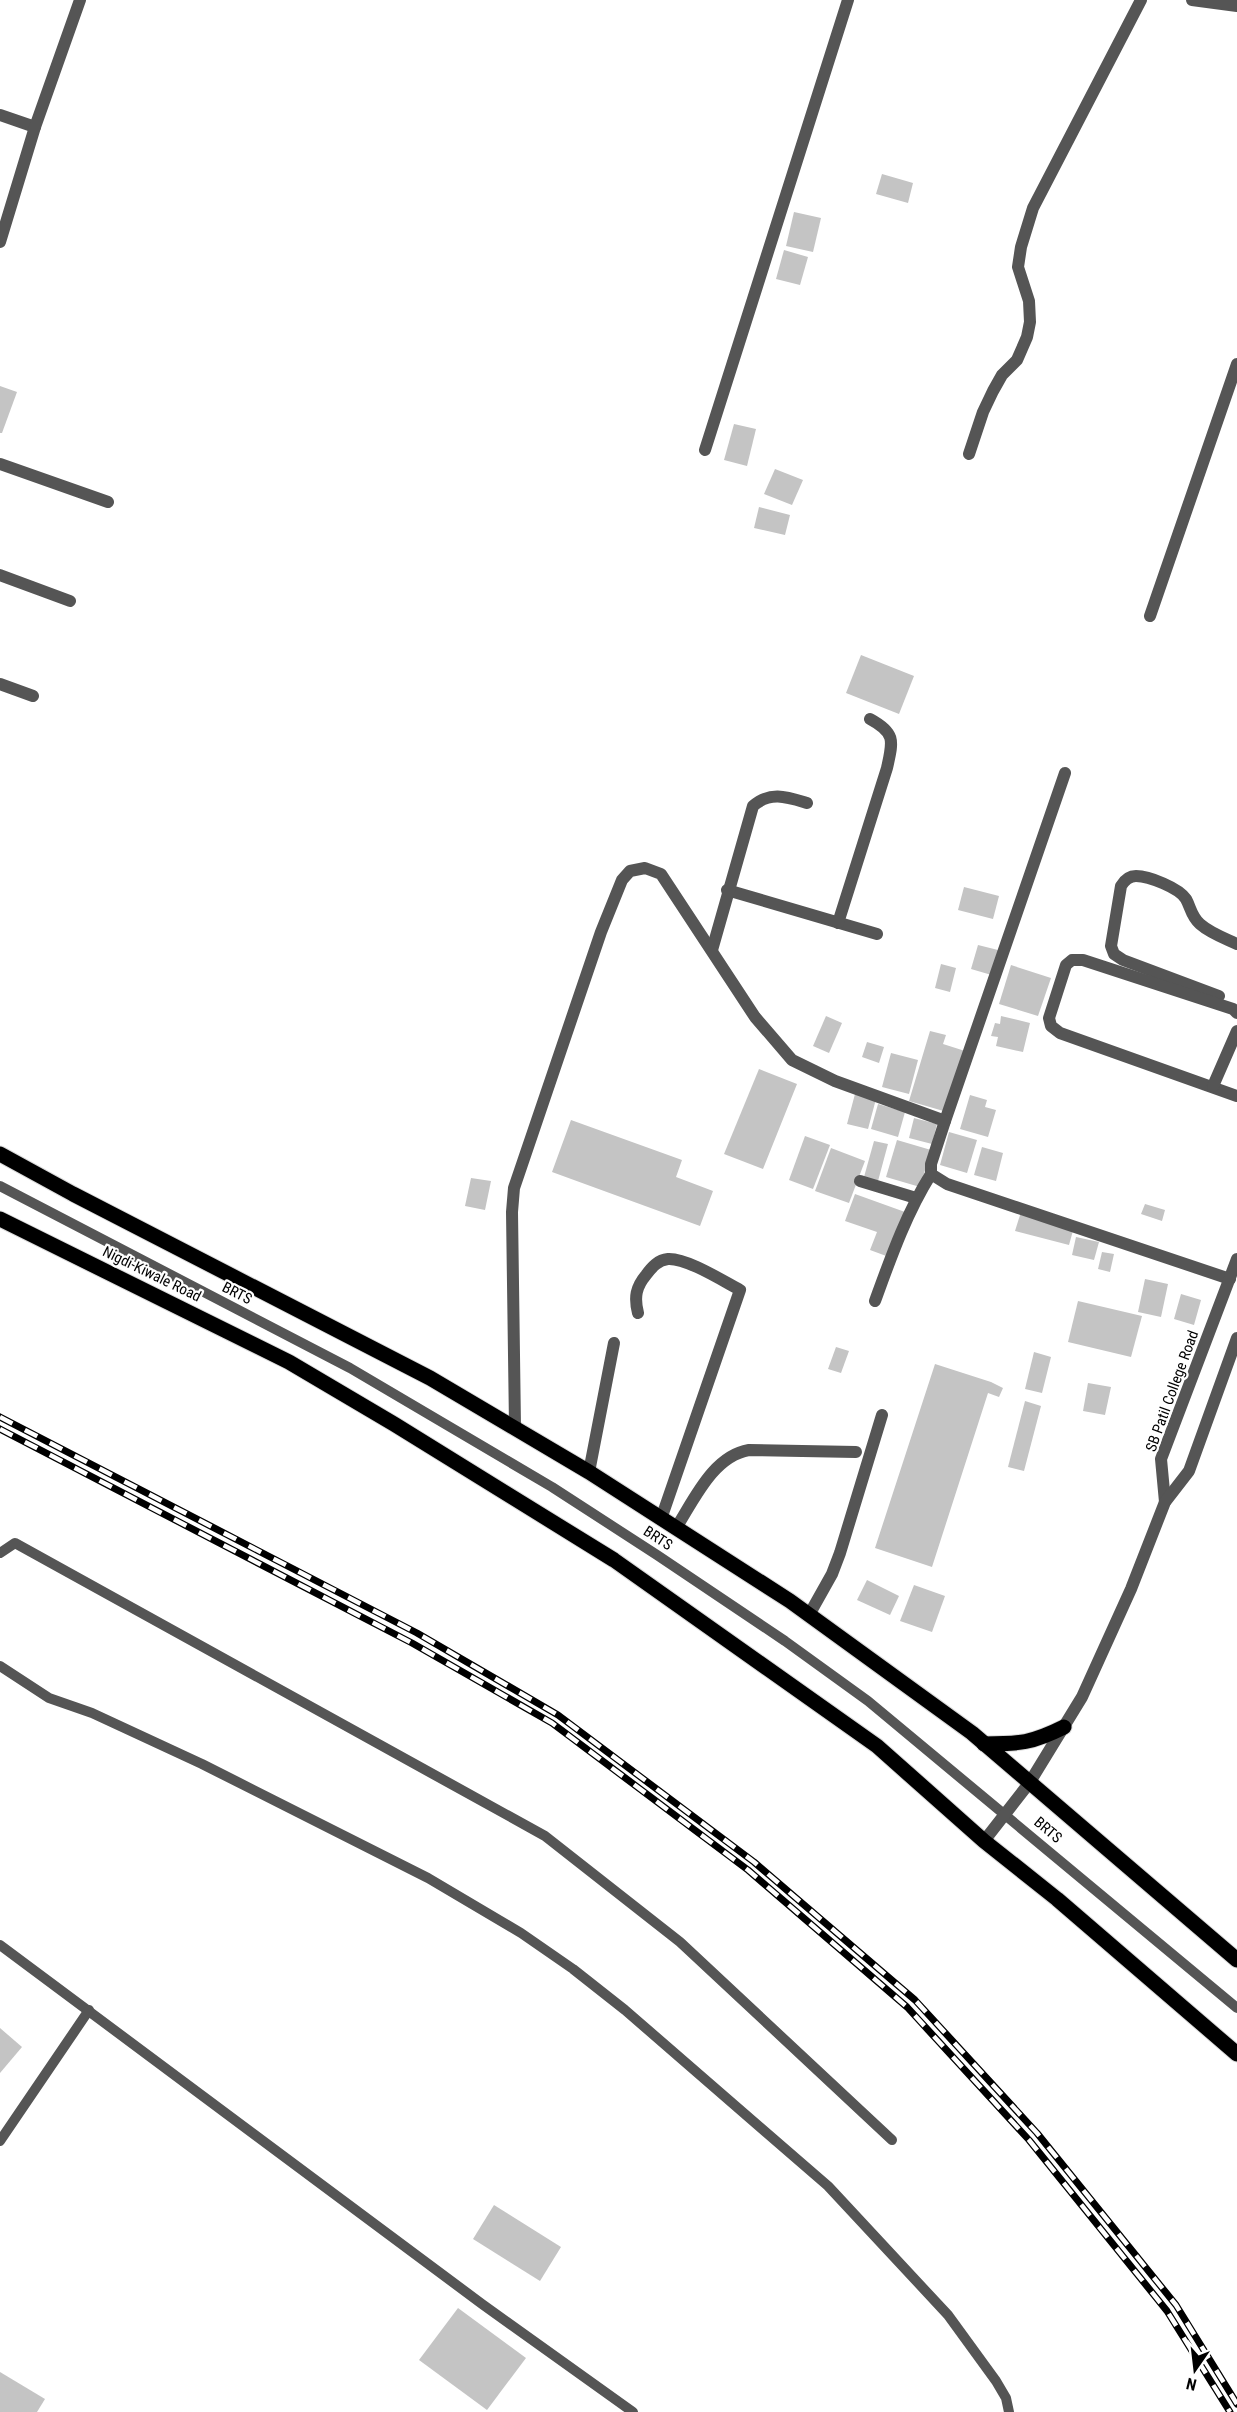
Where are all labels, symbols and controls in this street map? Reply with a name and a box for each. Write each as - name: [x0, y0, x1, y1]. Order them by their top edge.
- street label: Nigdi-Kiwale Road: [100, 1242, 204, 1306]
- street label: BRTS: [219, 1278, 255, 1308]
- street label: SB Patil College Road: [1142, 1328, 1202, 1454]
- street label: BRTS: [640, 1522, 676, 1554]
- street label: BRTS: [1030, 1813, 1066, 1847]
- north arrow: [1165, 2340, 1225, 2400]
- text: N: [1184, 2374, 1199, 2394]

